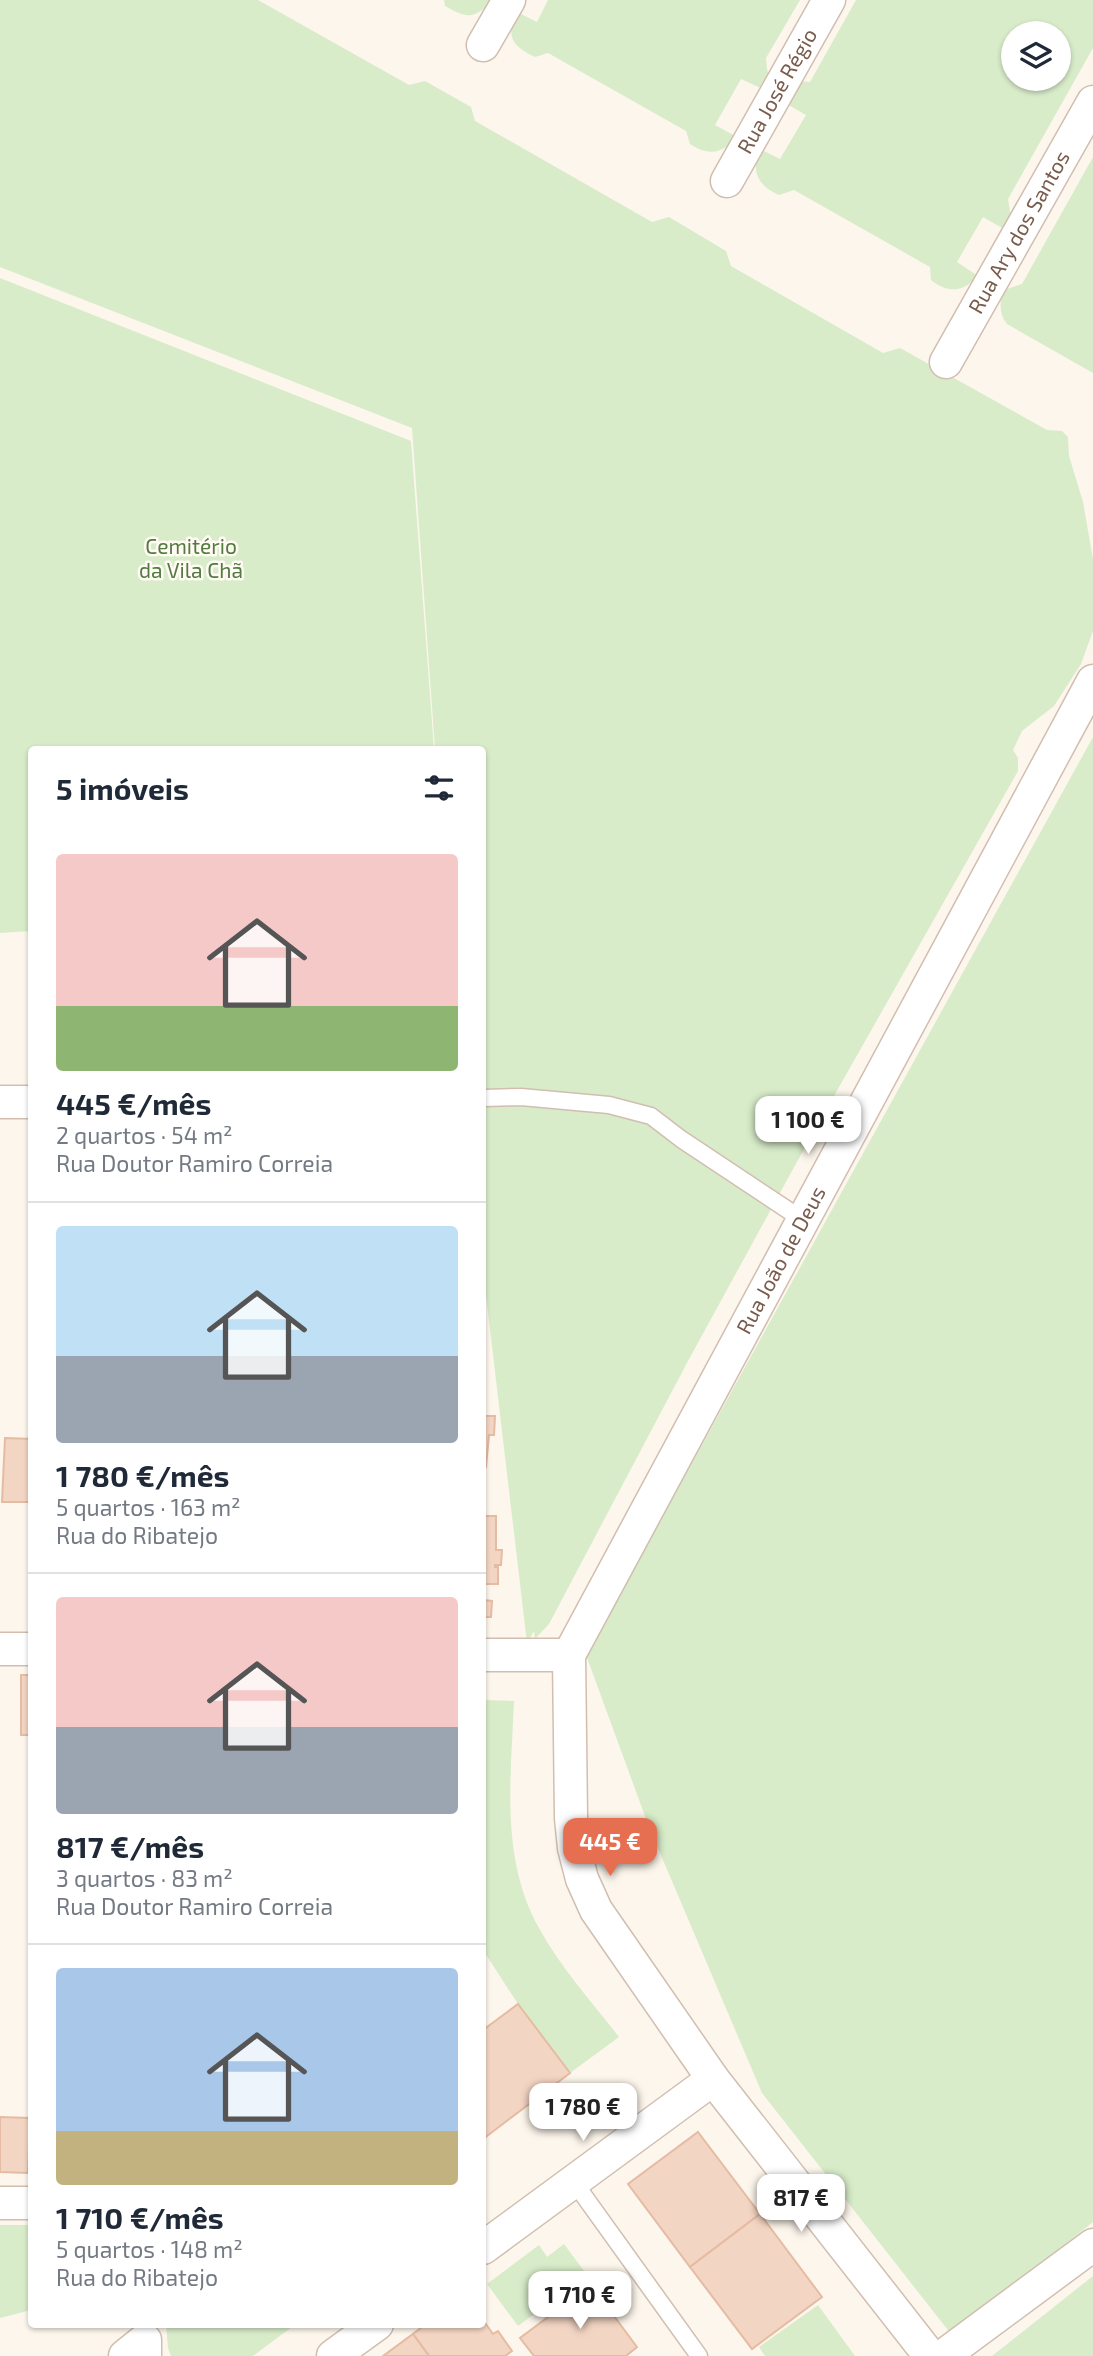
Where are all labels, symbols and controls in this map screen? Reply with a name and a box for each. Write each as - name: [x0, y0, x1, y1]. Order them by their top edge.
- map controls: [1001, 21, 1071, 91]
- button: layers: [1001, 21, 1071, 91]
- street label: Rua José Régio: [731, 24, 821, 157]
- street label: Rua Ary dos Santos: [962, 146, 1074, 317]
- park label: Cemitério da Vila Chã: [139, 533, 243, 582]
- icon: filters: [420, 769, 458, 807]
- text: 5 imóveis: [56, 770, 189, 806]
- icon: home: [194, 900, 320, 1026]
- text: 445 €/mês: [56, 1085, 211, 1121]
- pin: 1 100 €: [743, 1096, 873, 1156]
- text: 1 100 €: [771, 1105, 845, 1133]
- text: 2 quartos · 54 m²: [56, 1121, 233, 1149]
- text: Rua Doutor Ramiro Correia: [56, 1149, 333, 1177]
- street label: Rua João de Deus: [730, 1181, 830, 1338]
- icon: home: [194, 1272, 320, 1398]
- text: 1 780 €/mês: [56, 1457, 230, 1493]
- text: 5 quartos · 163 m²: [56, 1493, 241, 1521]
- text: Rua do Ribatejo: [56, 1521, 218, 1549]
- icon: home: [194, 1643, 320, 1769]
- pin: 445 €: [561, 1818, 659, 1878]
- text: 445 €: [579, 1827, 641, 1855]
- text: 817 €/mês: [56, 1828, 204, 1864]
- text: 3 quartos · 83 m²: [56, 1864, 233, 1892]
- text: Rua Doutor Ramiro Correia: [56, 1892, 333, 1920]
- icon: home: [194, 2014, 320, 2140]
- pin: 1 780 €: [518, 2084, 648, 2143]
- text: 1 780 €: [545, 2092, 621, 2120]
- pin: 817 €: [752, 2174, 850, 2234]
- text: 817 €: [773, 2183, 829, 2211]
- text: 1 710 €/mês: [56, 2199, 224, 2235]
- text: 5 quartos · 148 m²: [56, 2235, 243, 2263]
- text: Rua do Ribatejo: [56, 2263, 218, 2291]
- pin: 1 710 €: [515, 2272, 645, 2331]
- text: 1 710 €: [544, 2280, 616, 2308]

